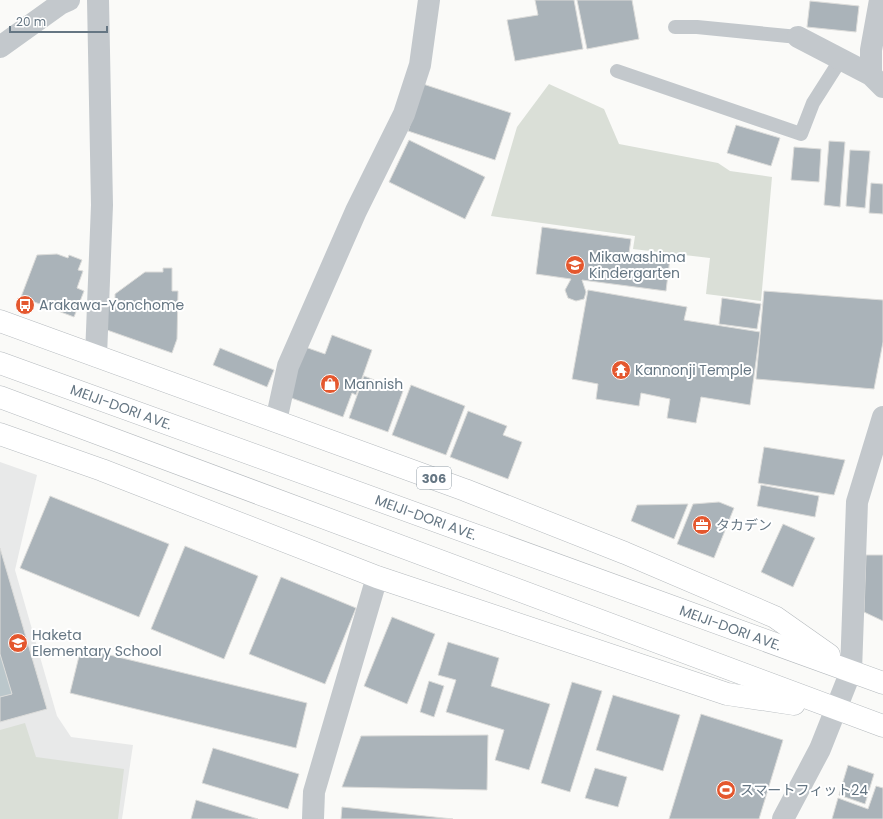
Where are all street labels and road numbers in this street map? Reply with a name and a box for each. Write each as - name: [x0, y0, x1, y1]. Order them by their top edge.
- street label: MEIJI-DORI AVE.: [68, 379, 175, 435]
- road number: 306: [417, 467, 451, 489]
- street label: MEIJI-DORI AVE.: [372, 490, 480, 545]
- street label: MEIJI-DORI AVE.: [677, 600, 784, 655]

